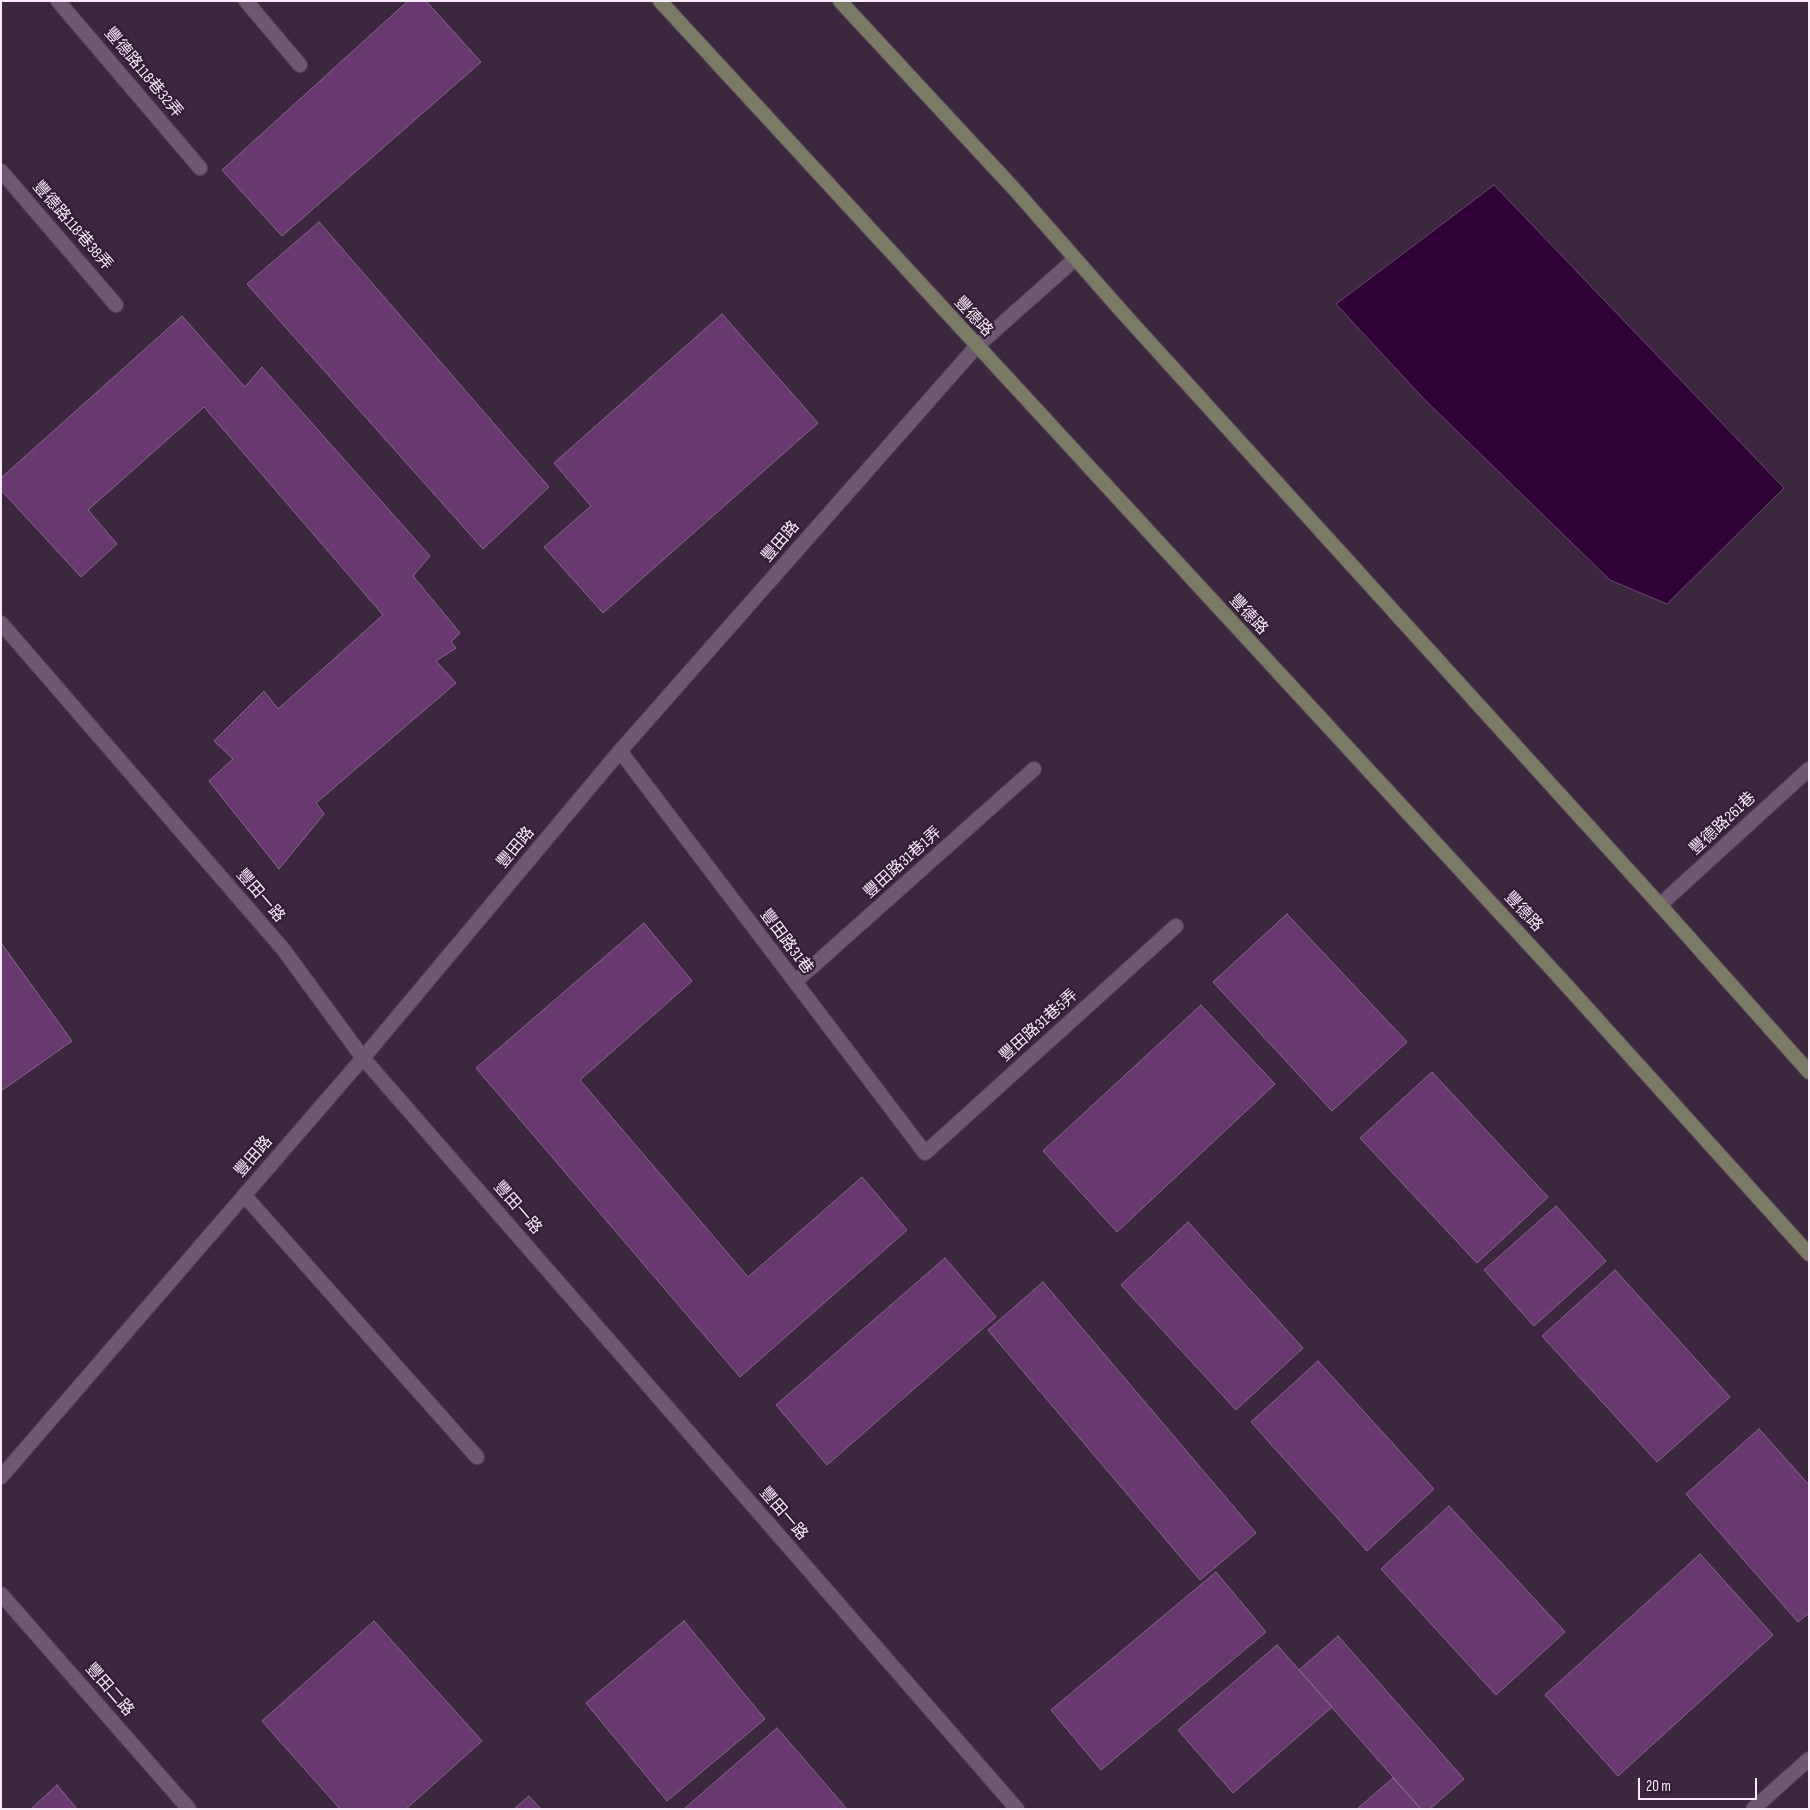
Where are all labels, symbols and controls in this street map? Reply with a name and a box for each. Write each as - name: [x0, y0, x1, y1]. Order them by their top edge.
- street label: 豐德路118巷32弄: [100, 24, 186, 122]
- street label: 豐德路118巷38弄: [28, 177, 116, 275]
- street label: 豐德路: [950, 293, 996, 341]
- street label: 豐田路: [758, 518, 804, 566]
- street label: 豐德路: [1225, 591, 1271, 639]
- street label: 豐德路261巷: [1686, 789, 1760, 859]
- street label: 豐田路: [493, 823, 539, 873]
- street label: 豐田路31巷1弄: [860, 823, 946, 903]
- street label: 豐田一路: [232, 866, 288, 926]
- street label: 豐德路: [1500, 888, 1546, 936]
- street label: 豐田路31巷: [755, 906, 817, 978]
- street label: 豐田路31巷5弄: [996, 986, 1082, 1066]
- street label: 豐田路: [231, 1133, 277, 1181]
- street label: 豐田一路: [489, 1178, 545, 1238]
- street label: 豐田一路: [755, 1484, 811, 1544]
- street label: 豐田二路: [81, 1660, 137, 1720]
- scale bar: [1640, 1768, 1759, 1800]
- text: 20 m: [1646, 1777, 1671, 1796]

